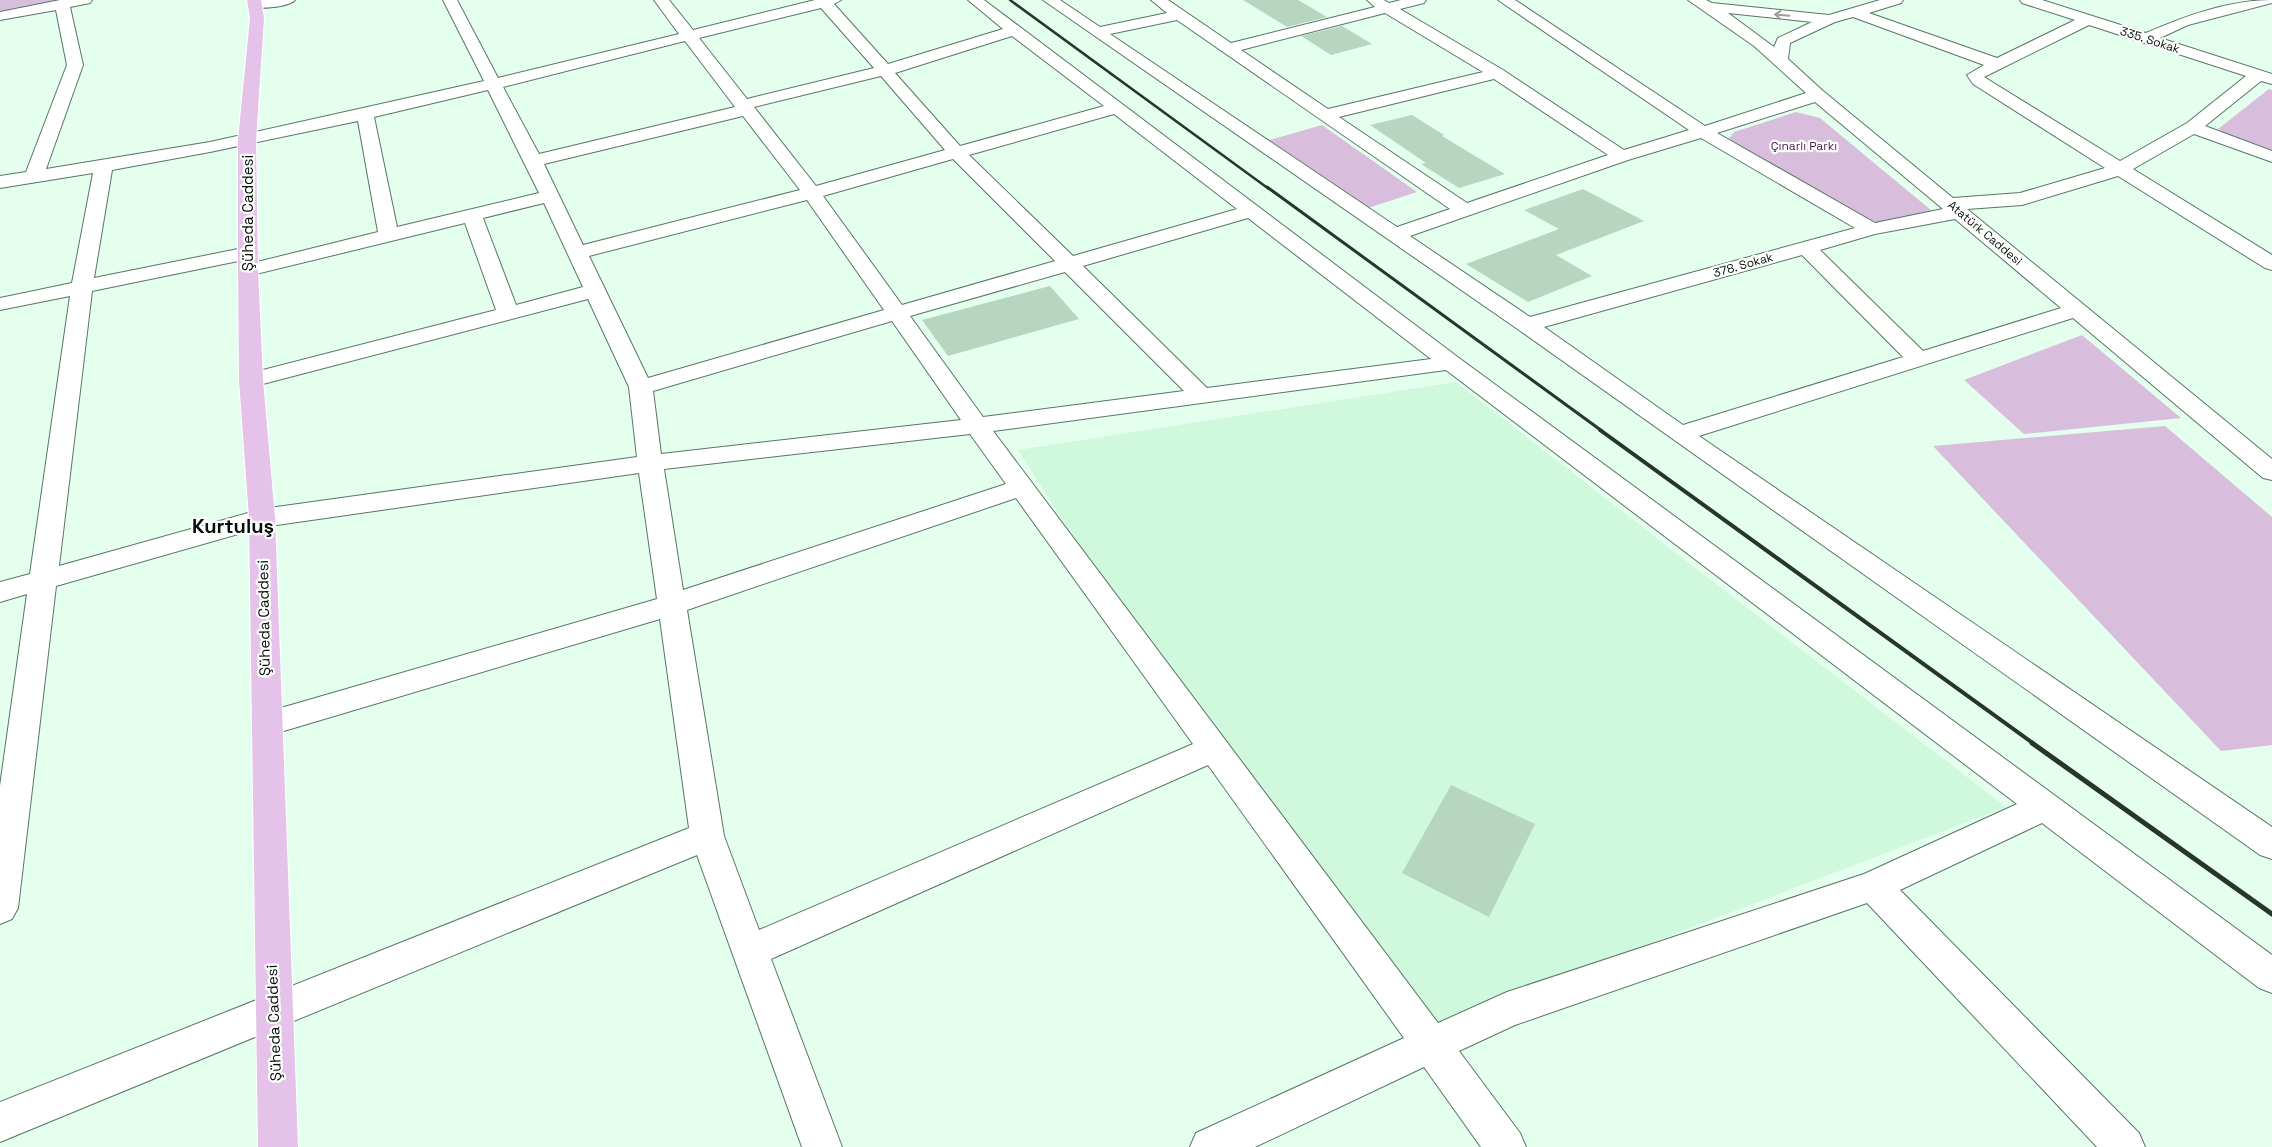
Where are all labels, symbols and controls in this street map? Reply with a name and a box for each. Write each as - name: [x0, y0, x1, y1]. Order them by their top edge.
- one-way arrow: [1774, 10, 1790, 19]
- street label: 335. Sokak: [2118, 23, 2182, 57]
- park label: Çınarlı Parkı: [1771, 138, 1837, 154]
- street label: Şüheda Caddesi: [238, 155, 257, 271]
- street label: Atatürk Caddesi: [1944, 197, 2026, 269]
- street label: 378. Sokak: [1711, 249, 1775, 281]
- district label: Kurtuluş: [192, 513, 274, 539]
- street label: Şüheda Caddesi: [253, 560, 274, 676]
- street label: Şüheda Caddesi: [262, 965, 285, 1082]

